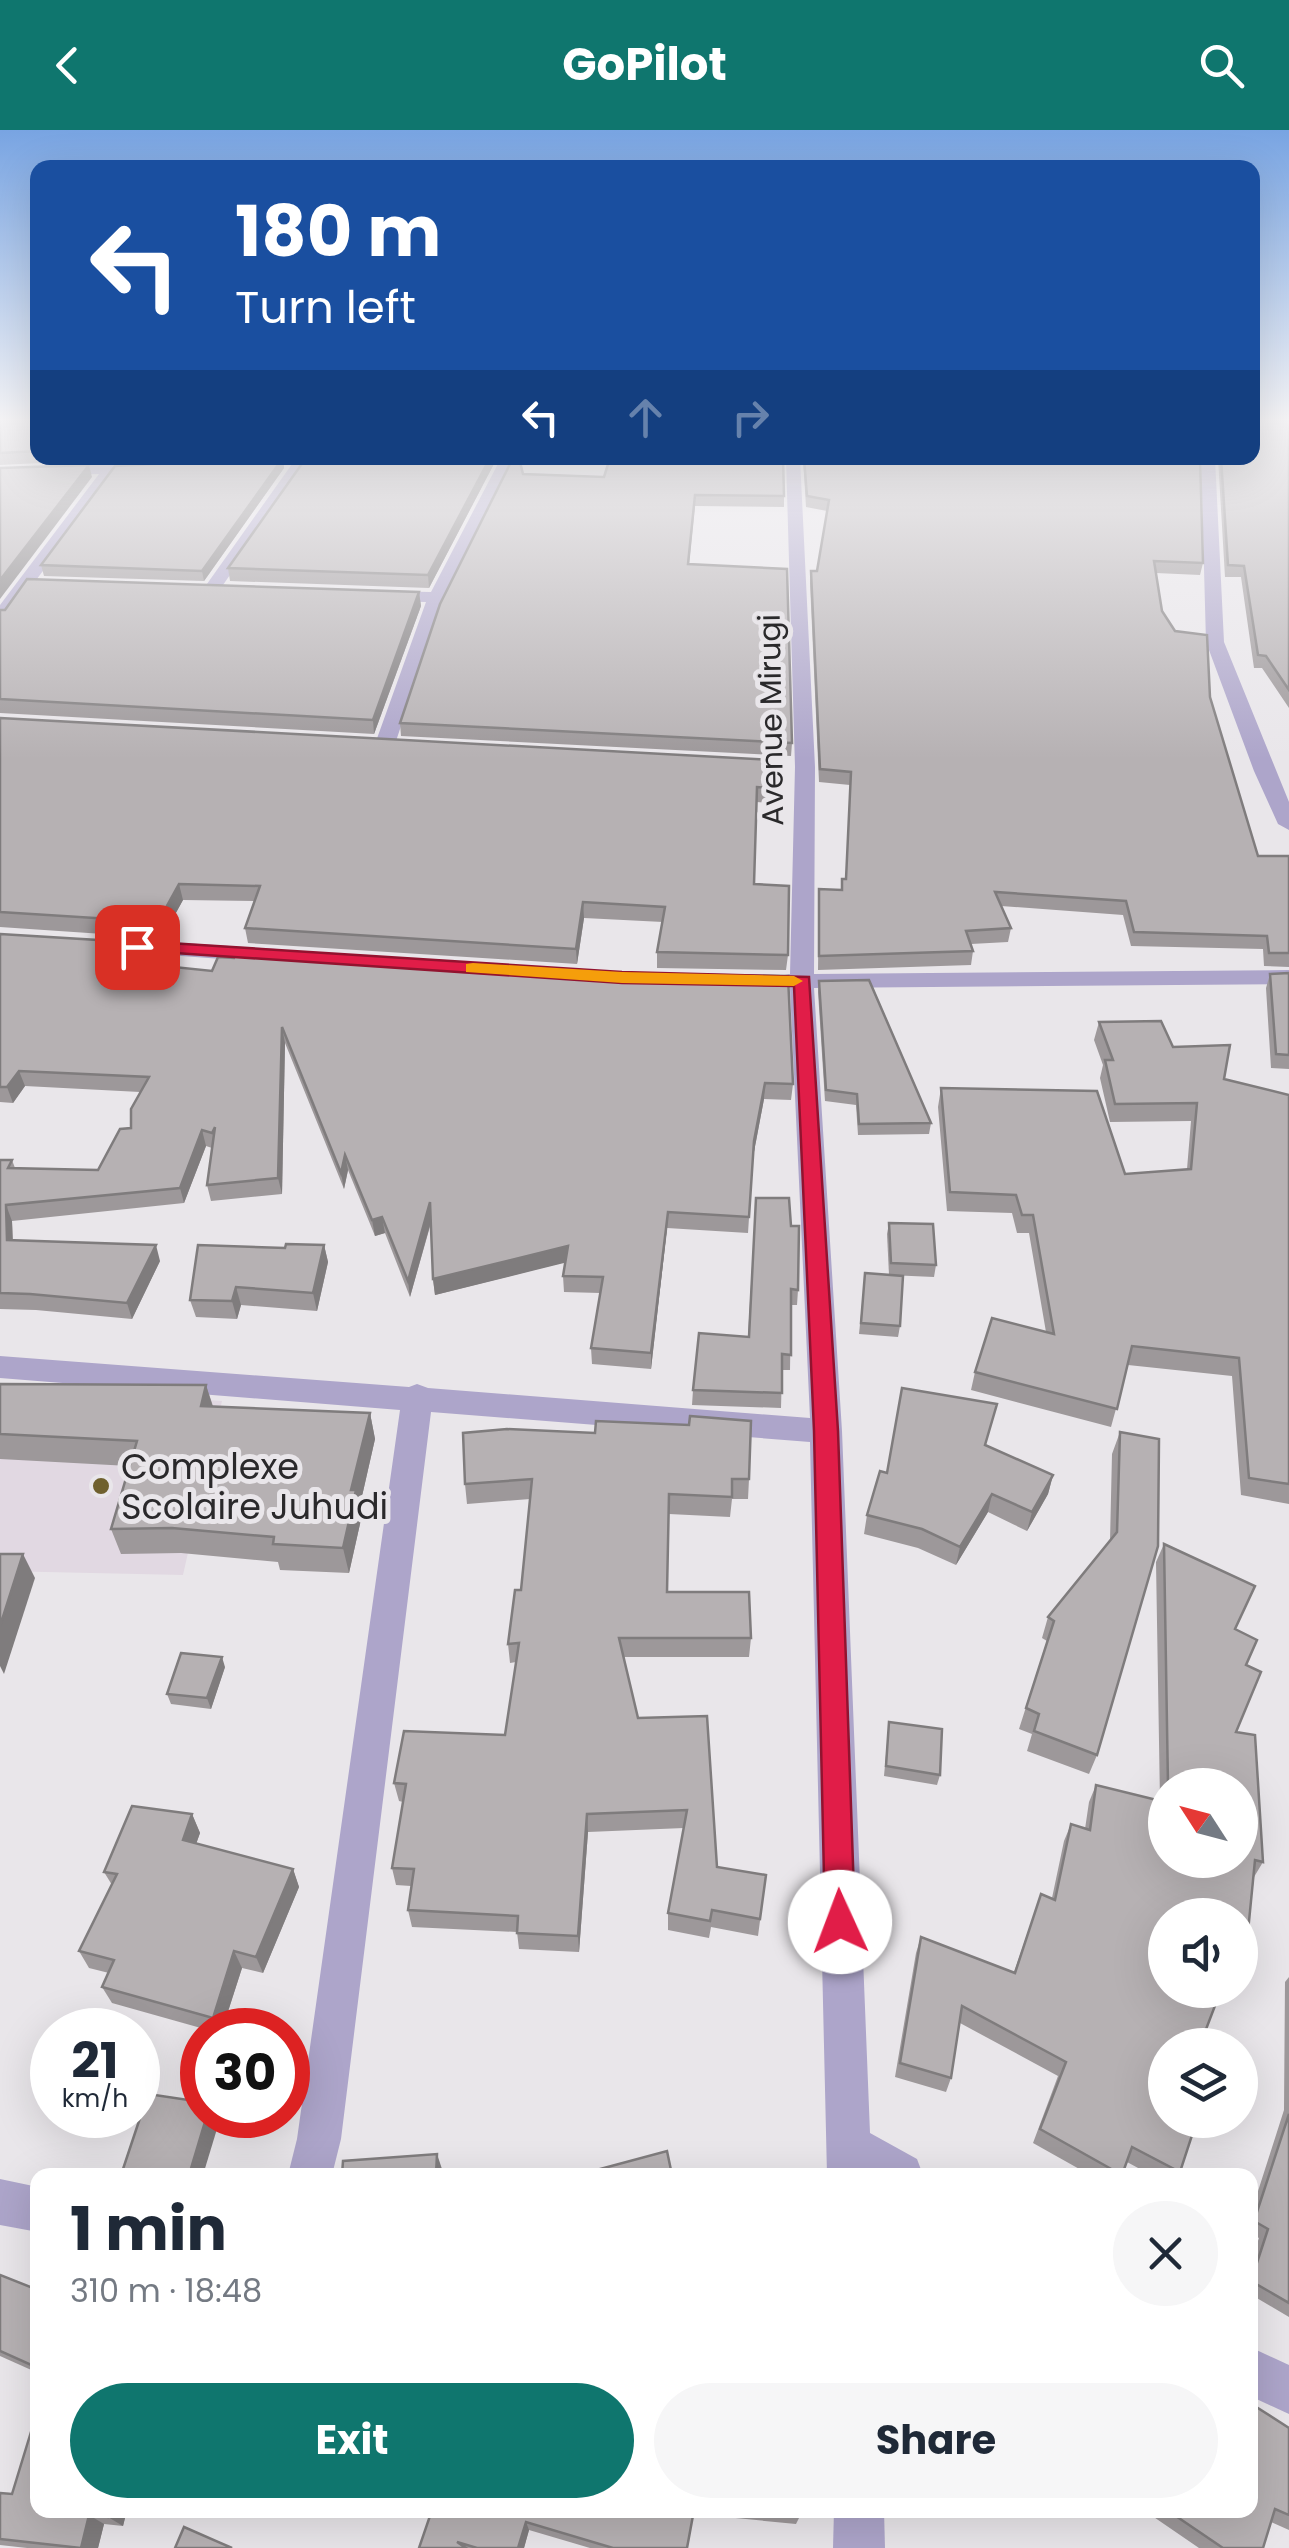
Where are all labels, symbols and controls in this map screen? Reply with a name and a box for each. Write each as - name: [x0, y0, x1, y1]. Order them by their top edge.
- text: GoPilot: [562, 33, 727, 96]
- icon: back: [40, 38, 95, 93]
- icon: search: [1194, 38, 1249, 93]
- text: 180 m: [235, 182, 441, 281]
- icon: left: [70, 200, 200, 330]
- text: Turn left: [235, 276, 416, 339]
- icon: left: [513, 390, 568, 445]
- icon: ahead: [618, 390, 673, 445]
- icon: right: [723, 390, 778, 445]
- street label: Avenue Mirugi: [748, 614, 794, 826]
- pin: [95, 905, 180, 990]
- icon: arrive: [110, 920, 165, 975]
- place label: Complexe Scolaire Juhudi: [121, 1442, 388, 1531]
- marker: Complexe Scolaire Juhudi: [90, 1475, 112, 1497]
- north arrow: [1148, 1768, 1258, 1878]
- map controls: [1148, 1768, 1258, 2138]
- position arrow: [788, 1870, 892, 1974]
- button: sound: [1148, 1898, 1258, 2008]
- speed limit sign: 30: [180, 2008, 310, 2138]
- text: 21: [71, 2025, 119, 2096]
- button: layers: [1148, 2028, 1258, 2138]
- text: km/h: [62, 2081, 128, 2116]
- text: 1 min: [70, 2187, 227, 2271]
- button: close: [1113, 2201, 1218, 2306]
- text: 310 m · 18:48: [70, 2268, 262, 2313]
- button: Exit: [70, 2383, 634, 2498]
- button: Share: [654, 2383, 1218, 2498]

